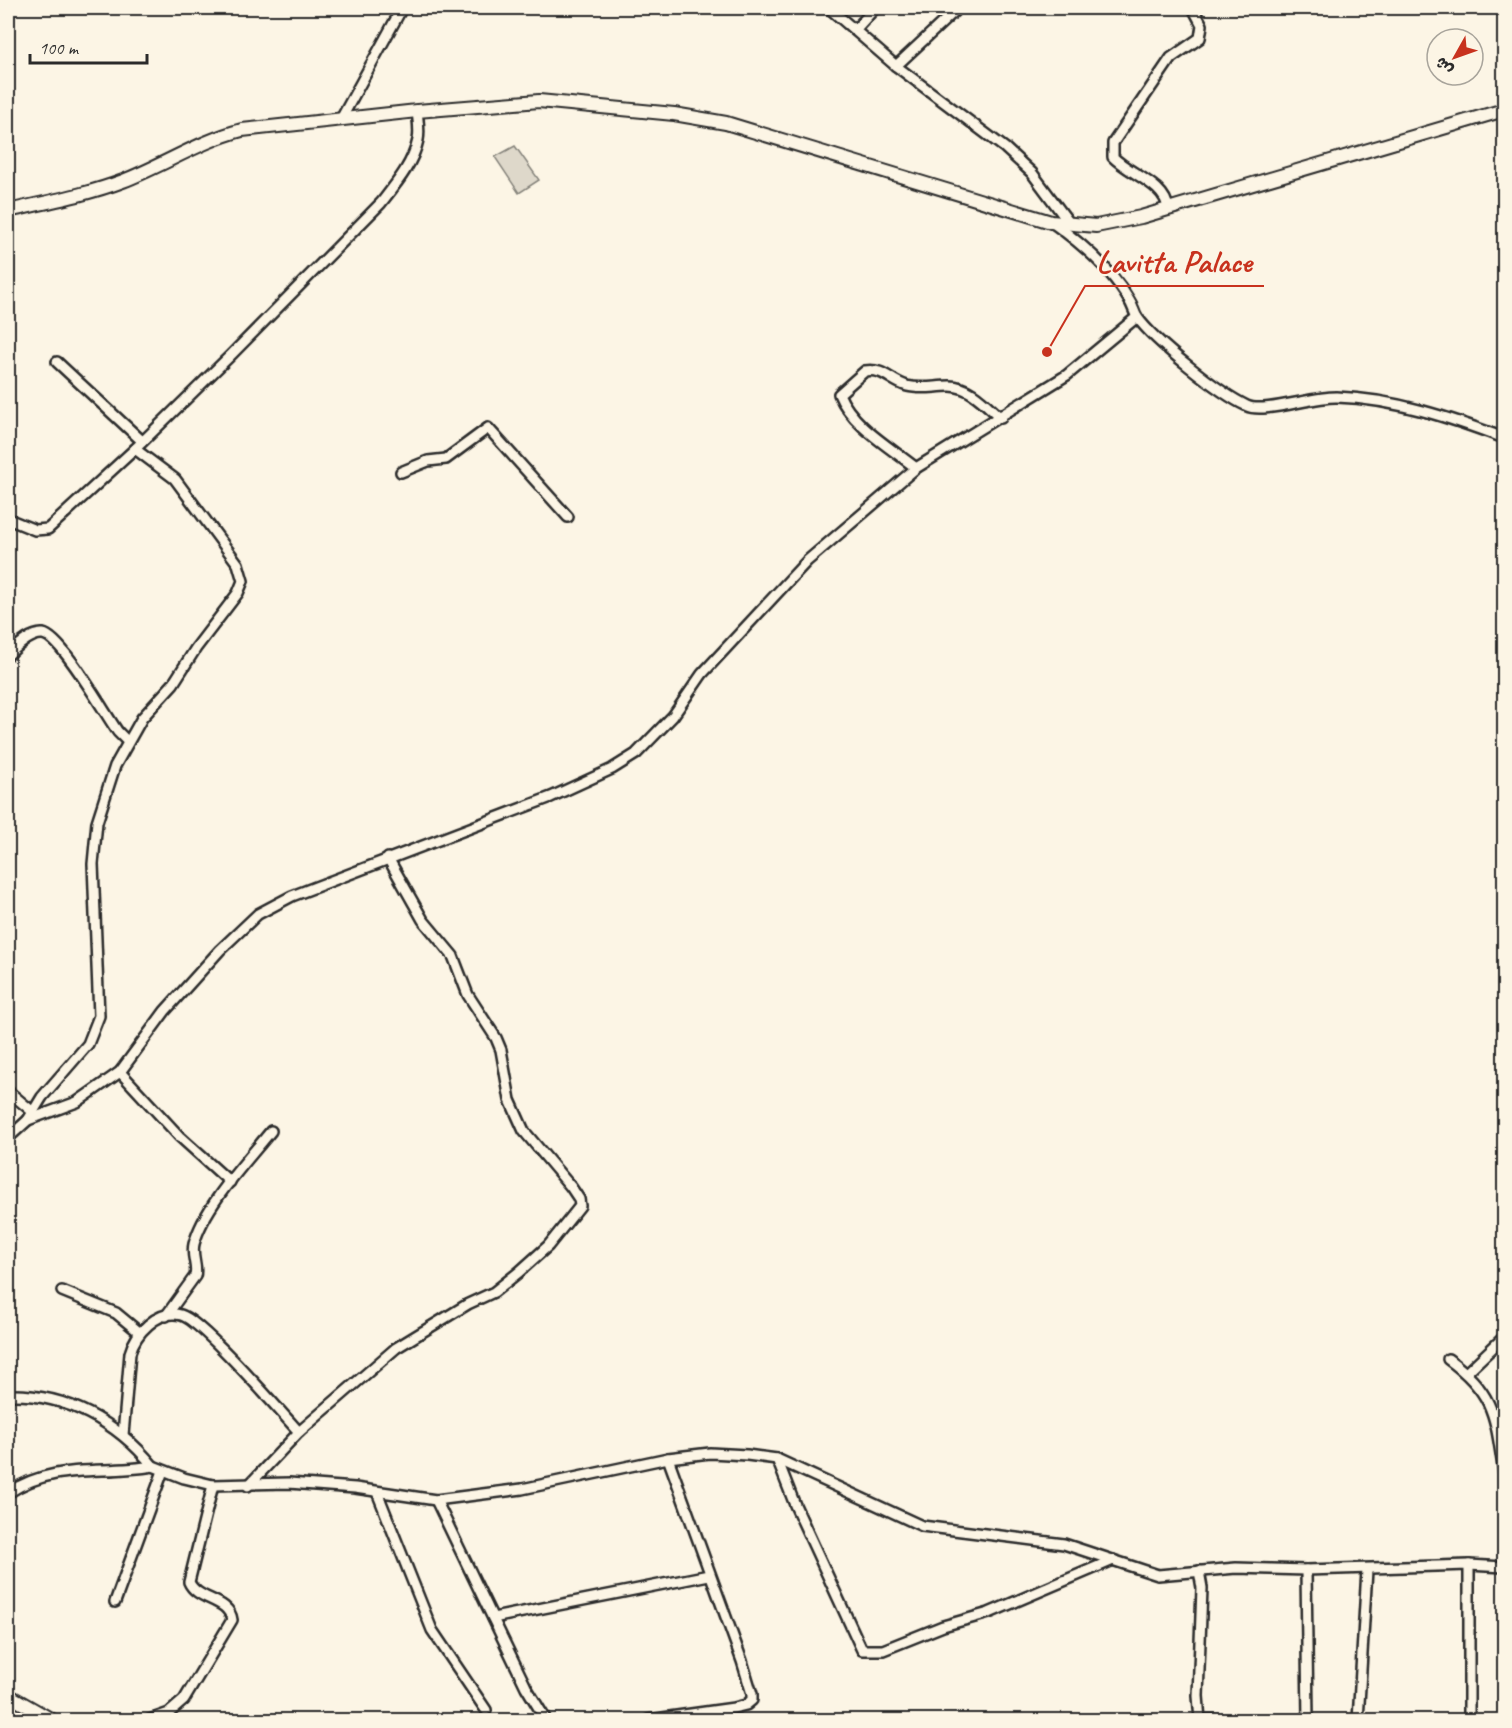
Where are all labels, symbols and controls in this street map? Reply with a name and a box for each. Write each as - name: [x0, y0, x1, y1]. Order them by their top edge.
- scale bar: [30, 27, 147, 65]
- north arrow: [1425, 27, 1485, 87]
- text: 100 m: [39, 37, 80, 59]
- text: ش: [1431, 53, 1458, 79]
- callout: Lavitta Palace: [1085, 236, 1264, 286]
- text: Lavitta Palace: [1096, 241, 1254, 282]

